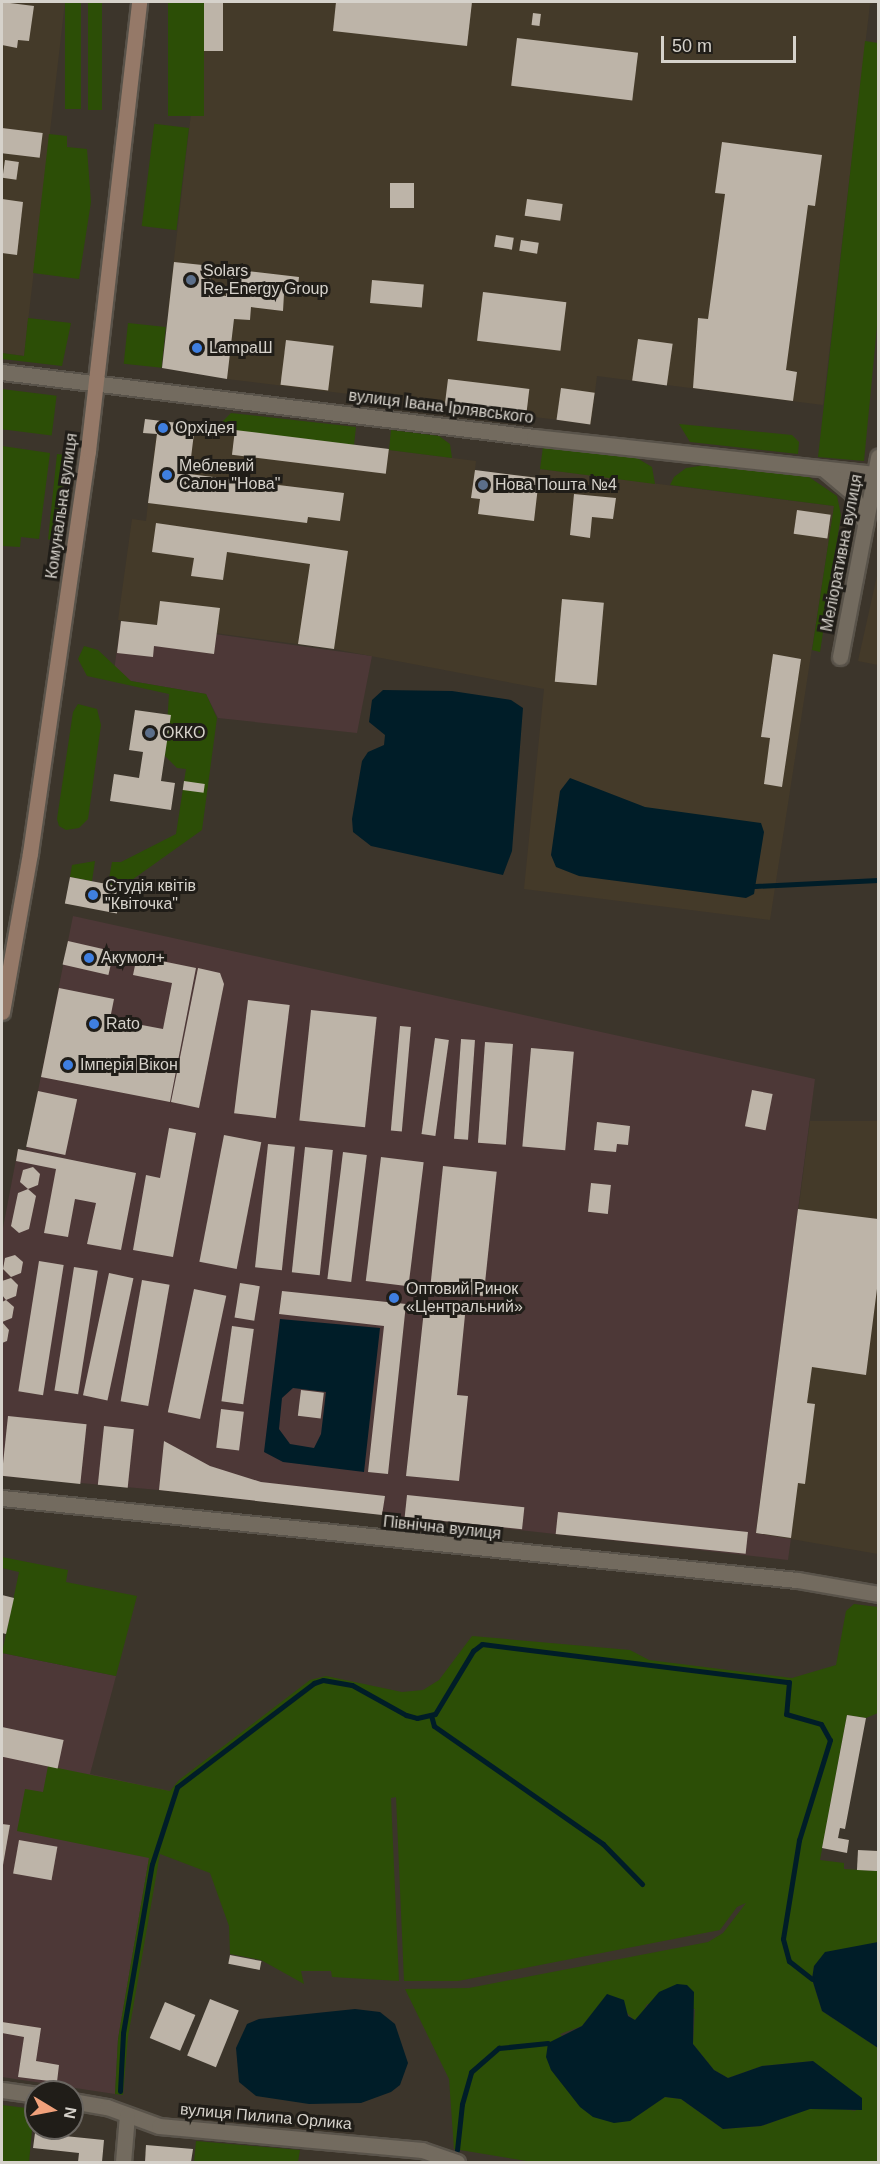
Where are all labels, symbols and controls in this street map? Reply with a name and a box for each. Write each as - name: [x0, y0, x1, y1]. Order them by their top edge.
- scale bar: [664, 24, 799, 62]
- text: 50 m: [672, 36, 712, 56]
- place label: Solars Re-Energy Group: [203, 261, 328, 299]
- marker: Solars Re-Energy Group: [184, 273, 198, 287]
- place label: LampaШ: [209, 338, 273, 358]
- marker: LampaШ: [190, 341, 204, 355]
- street label: вулиця Івана Ірлявського: [347, 386, 535, 428]
- place label: Орхідея: [175, 418, 235, 438]
- marker: Орхідея: [156, 421, 170, 435]
- street label: Комунальна вулиця: [42, 432, 82, 580]
- place label: Меблевий Салон "Нова": [179, 456, 280, 494]
- marker: Меблевий Салон "Нова": [160, 468, 174, 482]
- street label: Меліоративна вулиця: [817, 473, 867, 633]
- place label: Нова Пошта №4: [495, 475, 617, 495]
- marker: Нова Пошта №4: [476, 478, 490, 492]
- place label: ОККО: [162, 723, 205, 743]
- marker: ОККО: [143, 726, 157, 740]
- place label: Студія квітів "Квіточка": [105, 876, 196, 914]
- marker: Студія квітів "Квіточка": [86, 888, 100, 902]
- place label: Акумол+: [101, 948, 165, 968]
- marker: Акумол+: [82, 951, 96, 965]
- place label: Rato: [106, 1014, 140, 1034]
- marker: Rato: [87, 1017, 101, 1031]
- place label: Імперія Вікон: [80, 1055, 178, 1075]
- marker: Імперія Вікон: [61, 1058, 75, 1072]
- place label: Оптовий Ринок «Центральний»: [406, 1279, 523, 1317]
- marker: Оптовий Ринок «Центральний»: [387, 1291, 401, 1305]
- street label: Північна вулиця: [382, 1512, 502, 1544]
- north arrow: [24, 2080, 84, 2140]
- street label: вулиця Пилипа Орлика: [179, 2100, 353, 2134]
- text: N: [61, 2106, 80, 2120]

